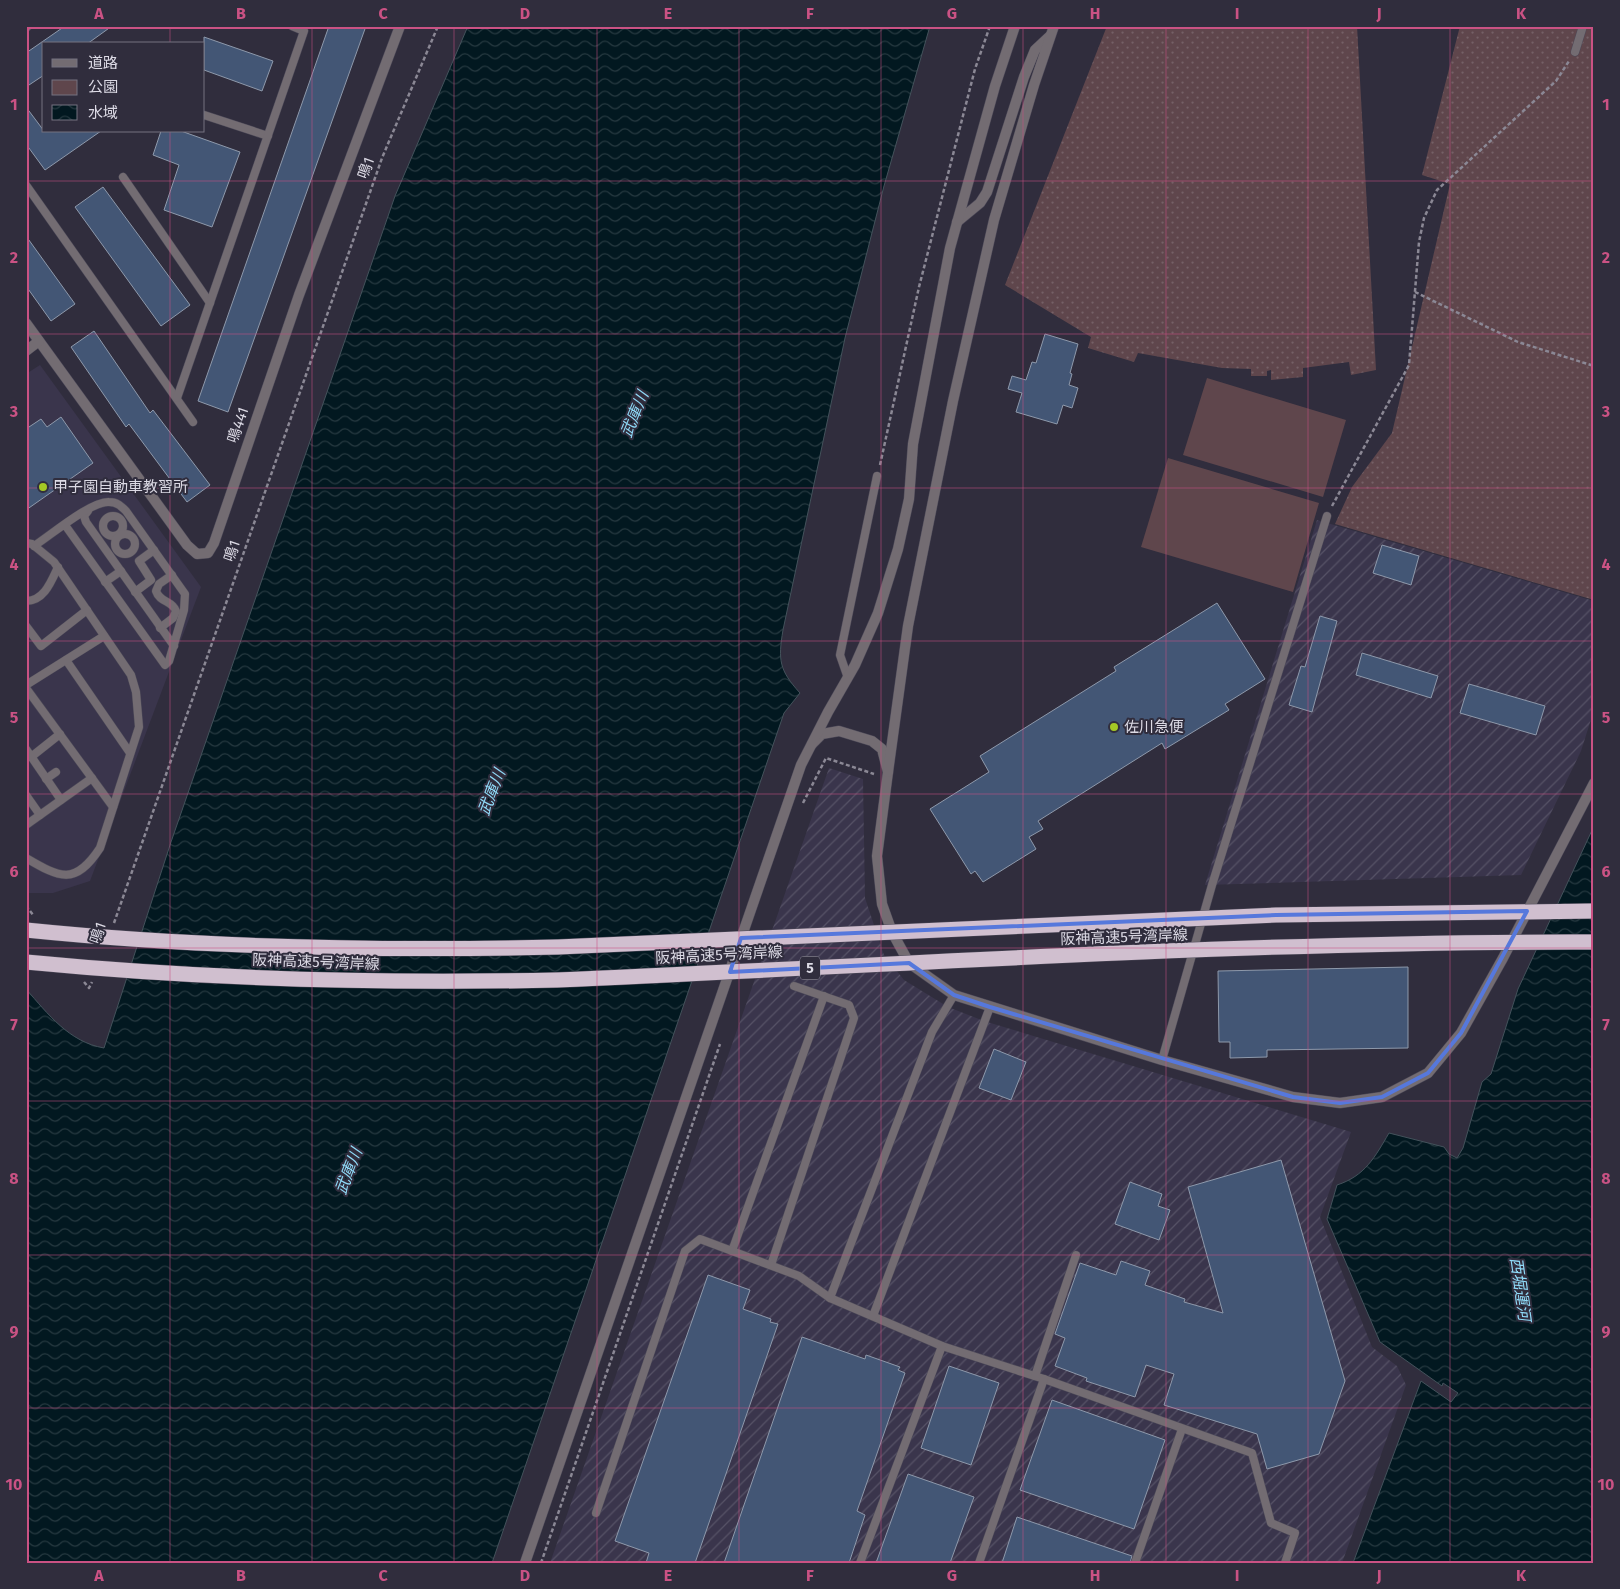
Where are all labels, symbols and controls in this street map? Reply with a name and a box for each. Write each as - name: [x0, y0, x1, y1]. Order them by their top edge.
- text: A: [93, 4, 104, 23]
- text: B: [236, 4, 246, 23]
- text: C: [378, 4, 388, 23]
- text: D: [520, 4, 530, 23]
- text: E: [664, 4, 672, 23]
- text: F: [806, 4, 814, 23]
- text: G: [947, 4, 957, 23]
- text: H: [1090, 4, 1100, 23]
- text: I: [1235, 4, 1239, 23]
- text: J: [1375, 4, 1382, 23]
- text: K: [1516, 4, 1527, 23]
- legend: [42, 42, 205, 132]
- text: 道路: [88, 54, 118, 72]
- text: 公園: [88, 78, 118, 96]
- text: 1: [10, 95, 18, 114]
- text: 1: [1602, 95, 1610, 114]
- text: 水域: [88, 104, 118, 122]
- street label: 鳴1: [354, 155, 378, 181]
- text: 2: [10, 248, 18, 267]
- text: 2: [1602, 248, 1610, 267]
- water label: 武庫川: [617, 387, 653, 440]
- text: 3: [9, 402, 18, 421]
- text: 3: [1601, 402, 1610, 421]
- street label: 鳴441: [224, 405, 252, 445]
- place label: 甲子園自動車教習所: [53, 478, 188, 496]
- marker: 甲子園自動車教習所: [37, 481, 49, 493]
- street label: 鳴1: [220, 538, 244, 564]
- text: 4: [9, 555, 19, 574]
- text: 4: [1601, 555, 1611, 574]
- text: 5: [10, 708, 19, 727]
- text: 5: [1602, 708, 1611, 727]
- place label: 佐川急便: [1124, 718, 1184, 736]
- marker: 佐川急便: [1108, 721, 1120, 733]
- water label: 武庫川: [474, 765, 510, 818]
- text: 6: [9, 862, 19, 881]
- text: 6: [1601, 862, 1611, 881]
- street label: 鳴1: [86, 920, 110, 946]
- street label: 阪神高速5号湾岸線: [1060, 926, 1188, 948]
- street label: 阪神高速5号湾岸線: [655, 943, 783, 967]
- street label: 阪神高速5号湾岸線: [252, 951, 380, 973]
- road number: 5: [800, 956, 820, 980]
- text: 7: [10, 1015, 18, 1034]
- text: 7: [1602, 1015, 1610, 1034]
- water label: 武庫川: [331, 1144, 367, 1197]
- text: 8: [9, 1169, 19, 1188]
- text: 8: [1601, 1169, 1611, 1188]
- water label: 西堀運河: [1507, 1256, 1535, 1325]
- text: 9: [10, 1322, 19, 1341]
- text: 9: [1602, 1322, 1611, 1341]
- text: 10: [6, 1475, 22, 1494]
- text: 10: [1598, 1475, 1614, 1494]
- text: A: [93, 1566, 104, 1585]
- text: B: [236, 1566, 246, 1585]
- text: C: [378, 1566, 388, 1585]
- text: D: [520, 1566, 530, 1585]
- text: E: [664, 1566, 672, 1585]
- text: F: [806, 1566, 814, 1585]
- text: G: [947, 1566, 957, 1585]
- text: H: [1090, 1566, 1100, 1585]
- text: I: [1235, 1566, 1239, 1585]
- text: J: [1375, 1566, 1382, 1585]
- text: K: [1516, 1566, 1527, 1585]

